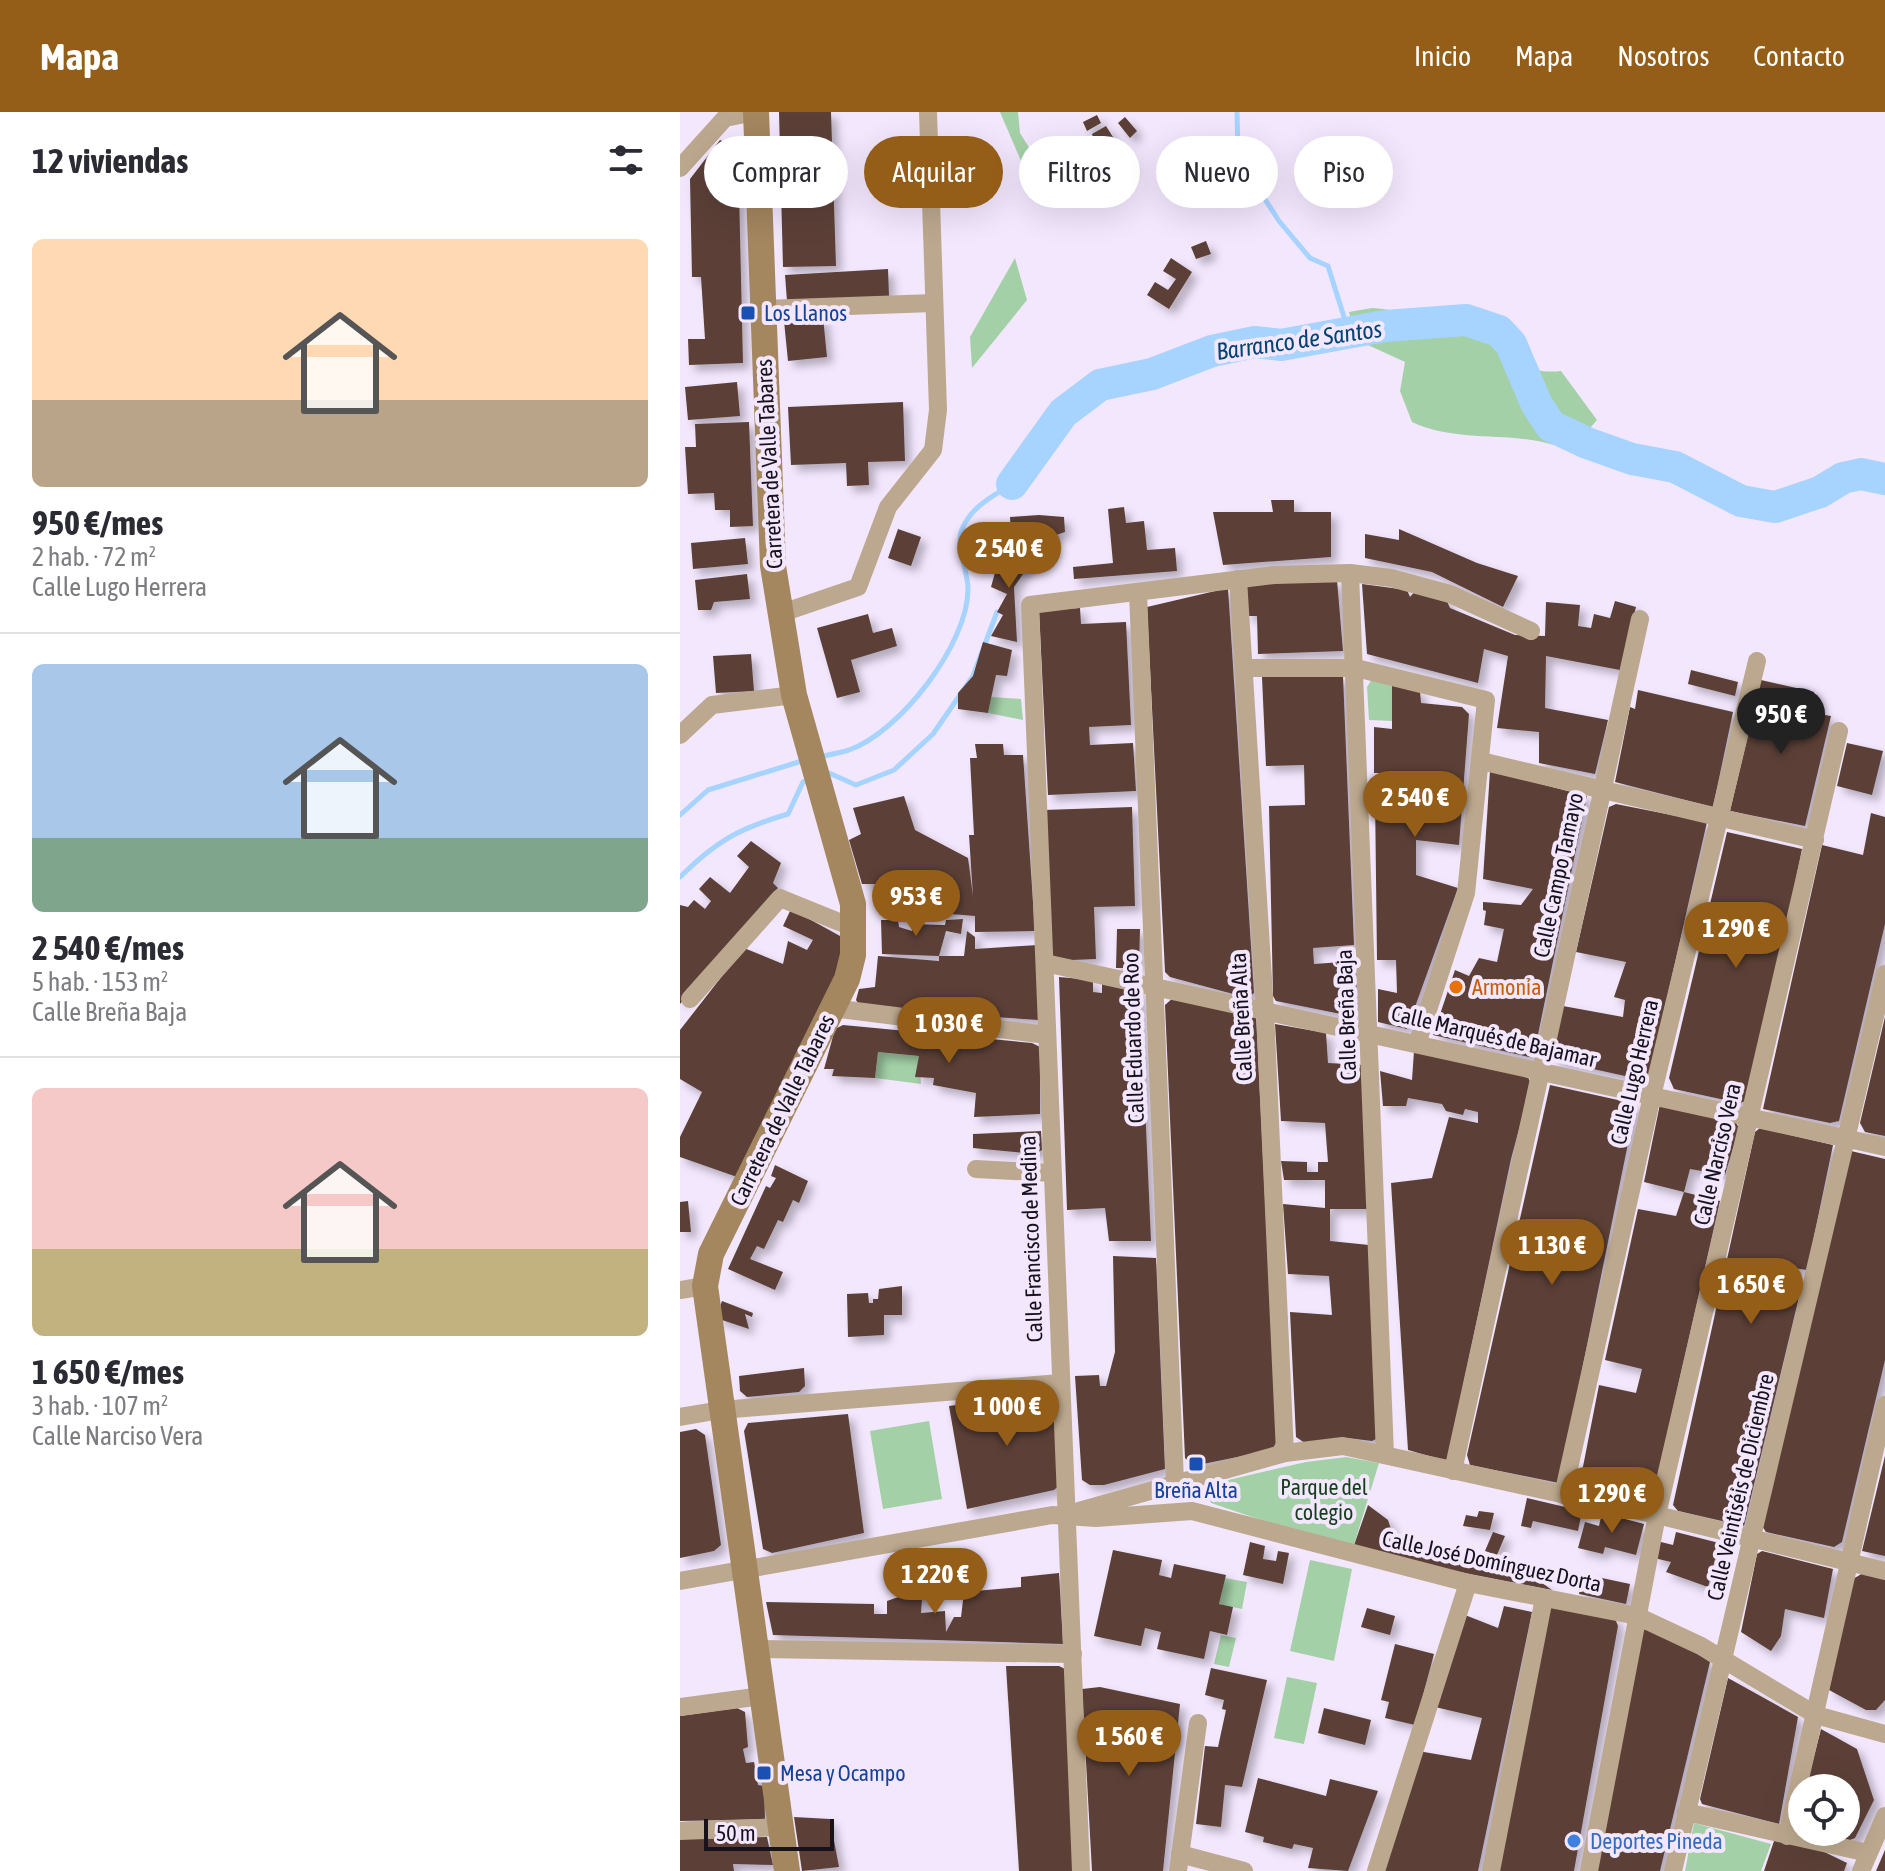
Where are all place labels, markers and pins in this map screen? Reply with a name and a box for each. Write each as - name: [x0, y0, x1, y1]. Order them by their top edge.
- place label: Los Llanos: [764, 300, 847, 326]
- marker: Los Llanos: [739, 304, 757, 322]
- pin: 2 540 €: [935, 522, 1083, 590]
- pin: 950 €: [1725, 688, 1837, 756]
- pin: 2 540 €: [1341, 771, 1489, 839]
- pin: 953 €: [860, 870, 972, 938]
- pin: 1 290 €: [1662, 902, 1810, 970]
- place label: Armonía: [1472, 974, 1541, 1000]
- marker: Armonía: [1447, 978, 1465, 996]
- pin: 1 030 €: [875, 997, 1023, 1065]
- pin: 1 130 €: [1478, 1219, 1626, 1287]
- pin: 1 650 €: [1677, 1258, 1825, 1326]
- pin: 1 000 €: [933, 1380, 1081, 1448]
- marker: Breña Alta: [1187, 1455, 1205, 1473]
- pin: 1 290 €: [1538, 1467, 1686, 1535]
- place label: Breña Alta: [1154, 1477, 1238, 1503]
- pin: 1 220 €: [861, 1548, 1009, 1616]
- pin: 1 560 €: [1055, 1710, 1203, 1778]
- place label: Mesa y Ocampo: [780, 1760, 906, 1786]
- marker: Mesa y Ocampo: [755, 1764, 773, 1782]
- place label: Deportes Pineda: [1590, 1828, 1723, 1854]
- marker: Deportes Pineda: [1565, 1832, 1583, 1850]

